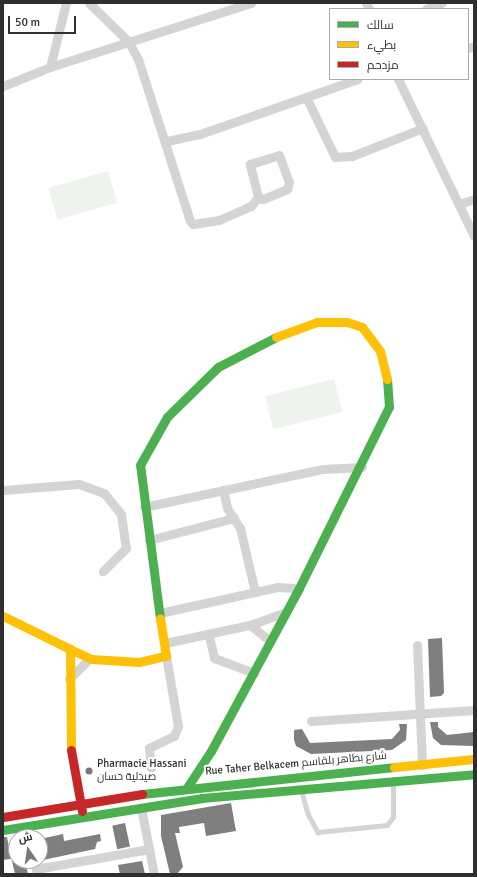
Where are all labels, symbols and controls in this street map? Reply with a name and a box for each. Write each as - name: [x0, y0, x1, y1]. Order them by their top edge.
- scale bar: [10, 8, 78, 34]
- legend: [329, 8, 469, 80]
- text: 50 m: [15, 15, 40, 30]
- text: سالك: [367, 18, 394, 33]
- text: بطيء: [367, 38, 396, 53]
- text: مزدحم: [367, 58, 399, 73]
- street label: Rue Taher Belkacem شارع بطاهر بلقاسم: [205, 749, 387, 779]
- place label: Pharmacie Hassani صيدلية حسان: [97, 758, 187, 784]
- marker: Pharmacie Hassani صيدلية حسان: [84, 766, 94, 776]
- north arrow: [8, 829, 48, 869]
- text: ش: [17, 830, 34, 846]

